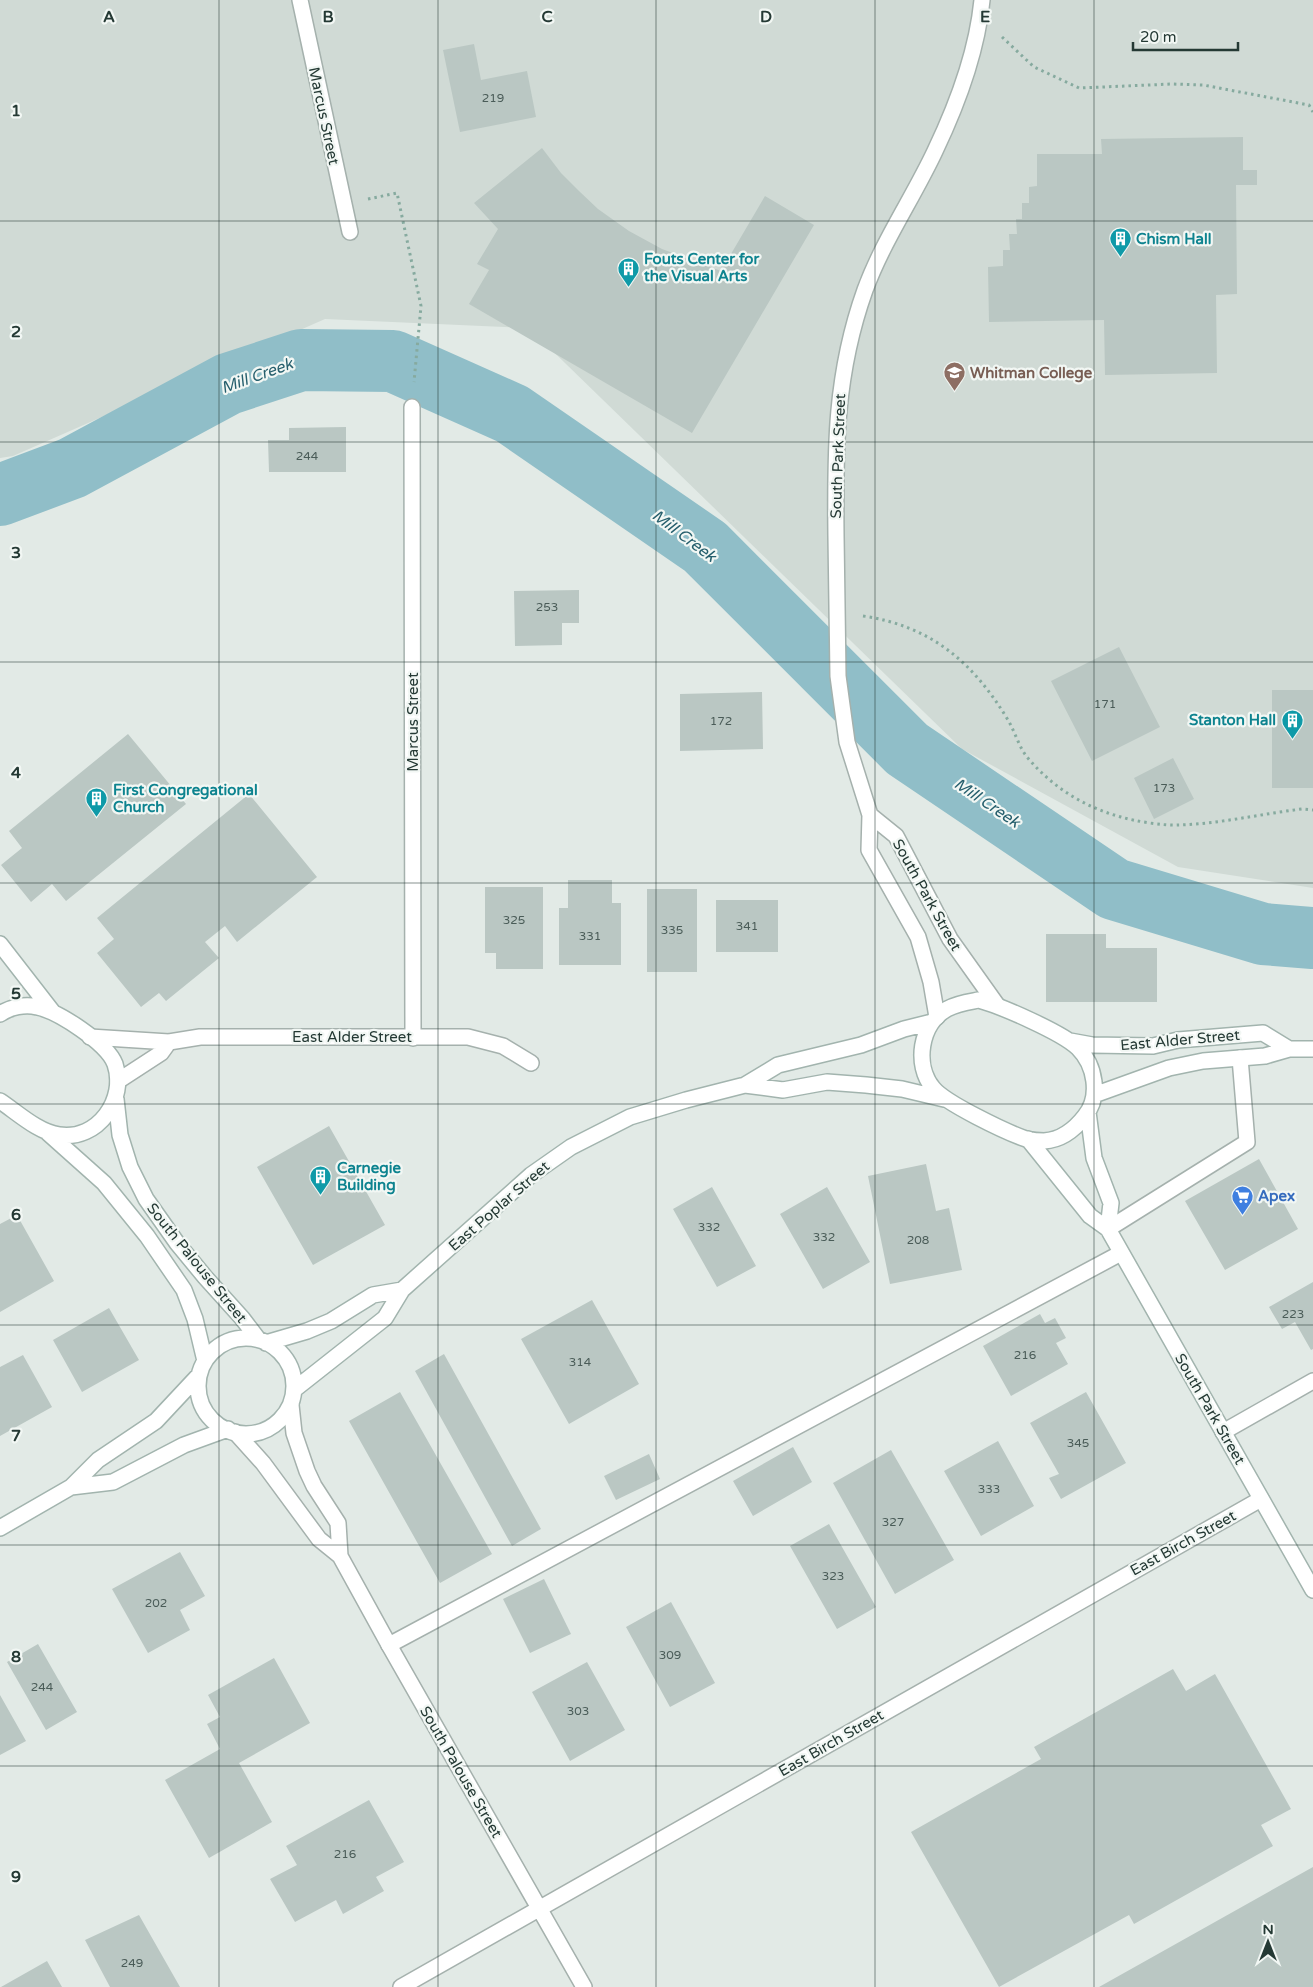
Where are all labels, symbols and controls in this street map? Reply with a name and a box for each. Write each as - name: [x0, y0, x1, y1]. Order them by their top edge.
- text: A: [103, 7, 115, 27]
- text: B: [322, 7, 334, 27]
- text: C: [541, 7, 553, 27]
- text: D: [760, 7, 772, 27]
- text: E: [980, 7, 990, 27]
- scale bar: [1133, 20, 1238, 52]
- text: 20 m: [1140, 28, 1177, 46]
- street label: Marcus Street: [305, 65, 343, 167]
- house number: 219: [482, 91, 504, 105]
- text: 1: [11, 101, 21, 121]
- building icon: Chism Hall: [1108, 227, 1132, 258]
- place label: Chism Hall: [1136, 230, 1211, 248]
- place label: Fouts Center for the Visual Arts: [643, 250, 759, 285]
- building icon: Fouts Center for the Visual Arts: [616, 256, 640, 287]
- text: 2: [11, 322, 21, 342]
- water label: Mill Creek: [218, 353, 297, 398]
- school or university icon: Whitman College: [942, 361, 966, 392]
- place label: Whitman College: [970, 364, 1093, 383]
- street label: South Park Street: [827, 393, 849, 519]
- house number: 244: [296, 449, 319, 463]
- water label: Mill Creek: [648, 505, 721, 567]
- text: 3: [11, 543, 21, 563]
- house number: 253: [536, 600, 558, 614]
- street label: Marcus Street: [404, 672, 422, 772]
- house number: 171: [1094, 697, 1116, 711]
- building icon: Stanton Hall: [1280, 708, 1304, 739]
- place label: Stanton Hall: [1189, 711, 1276, 729]
- house number: 172: [710, 714, 732, 728]
- text: 4: [11, 763, 21, 783]
- water label: Mill Creek: [950, 774, 1025, 833]
- place label: First Congregational Church: [113, 781, 258, 816]
- house number: 173: [1153, 781, 1175, 795]
- building icon: First Congregational Church: [85, 787, 109, 818]
- street label: South Park Street: [889, 836, 965, 954]
- house number: 325: [503, 913, 525, 927]
- house number: 341: [736, 919, 758, 933]
- house number: 335: [661, 923, 683, 937]
- house number: 331: [579, 929, 601, 943]
- text: 5: [11, 984, 21, 1004]
- street label: East Alder Street: [1119, 1026, 1241, 1054]
- street label: East Alder Street: [292, 1028, 412, 1046]
- street label: East Poplar Street: [445, 1157, 553, 1255]
- place label: Carnegie Building: [337, 1159, 401, 1195]
- building icon: Carnegie Building: [309, 1165, 333, 1196]
- supermarket icon: Apex: [1230, 1184, 1254, 1215]
- place label: Apex: [1258, 1187, 1295, 1206]
- street label: South Palouse Street: [143, 1199, 251, 1327]
- text: 6: [11, 1205, 21, 1225]
- house number: 332: [698, 1220, 720, 1234]
- house number: 332: [813, 1230, 835, 1244]
- house number: 208: [907, 1233, 929, 1247]
- house number: 223: [1282, 1307, 1304, 1321]
- house number: 216: [1014, 1348, 1036, 1362]
- street label: South Park Street: [1171, 1350, 1249, 1468]
- house number: 314: [569, 1355, 592, 1369]
- text: 7: [11, 1426, 21, 1446]
- house number: 345: [1067, 1436, 1089, 1450]
- house number: 333: [978, 1482, 1000, 1496]
- street label: East Birch Street: [1127, 1506, 1239, 1580]
- house number: 327: [882, 1515, 904, 1529]
- house number: 323: [822, 1569, 844, 1583]
- house number: 202: [145, 1596, 167, 1610]
- text: 8: [11, 1647, 21, 1667]
- house number: 309: [659, 1648, 681, 1662]
- house number: 244: [31, 1680, 54, 1694]
- street label: South Palouse Street: [416, 1703, 506, 1841]
- house number: 303: [567, 1704, 589, 1718]
- street label: East Birch Street: [775, 1706, 887, 1780]
- house number: 216: [334, 1847, 356, 1861]
- text: 9: [11, 1867, 21, 1887]
- north arrow: [1243, 1917, 1293, 1967]
- text: N: [1262, 1921, 1274, 1938]
- house number: 249: [121, 1956, 143, 1970]

